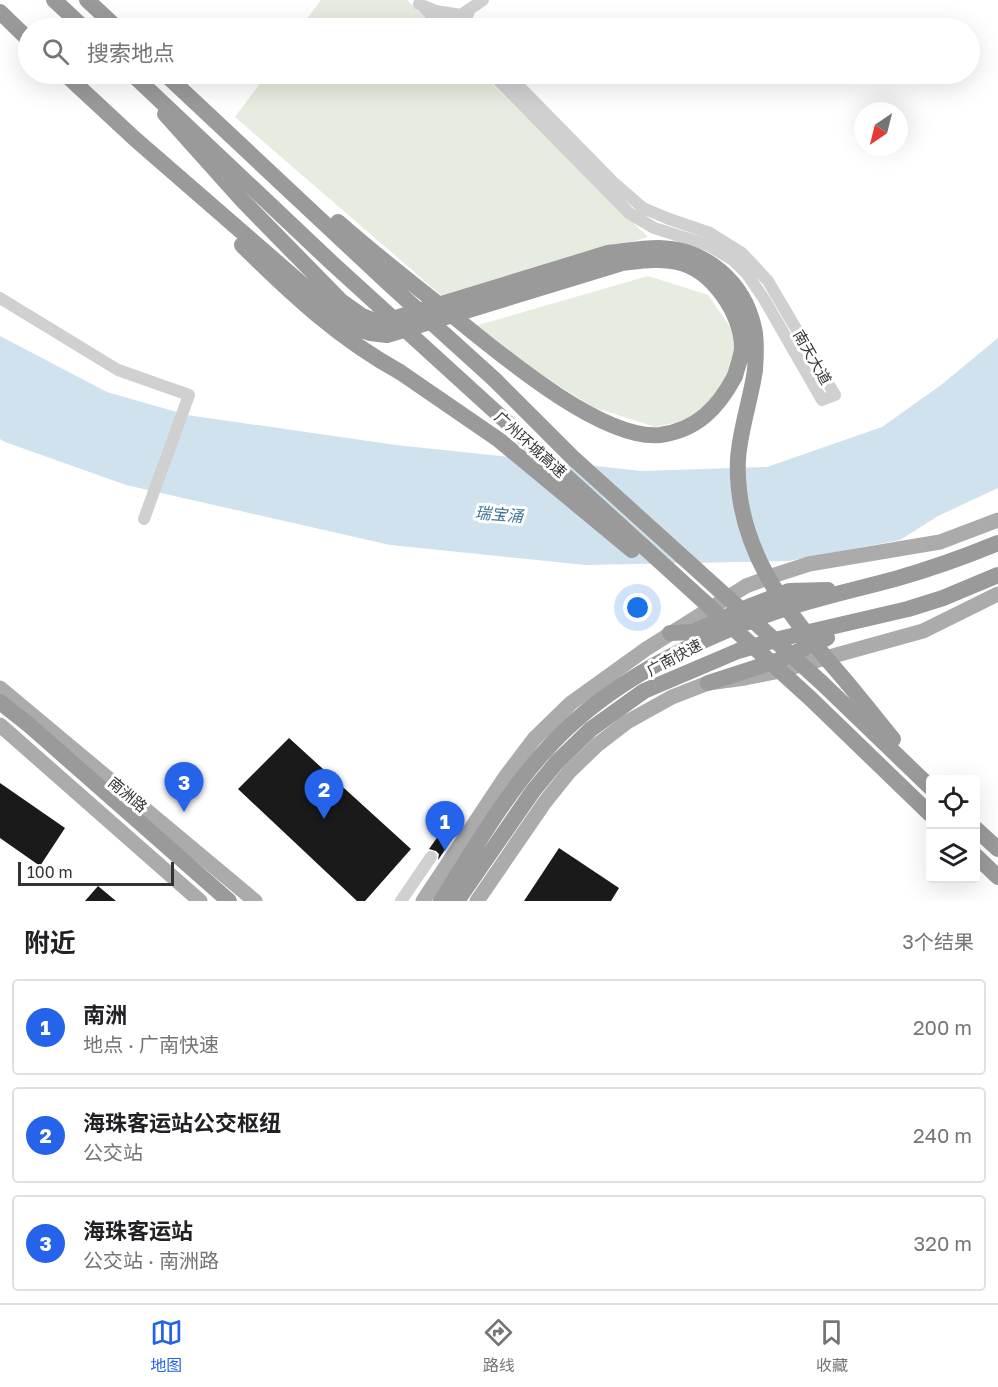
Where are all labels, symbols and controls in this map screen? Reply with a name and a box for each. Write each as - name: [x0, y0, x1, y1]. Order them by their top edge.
- search box: [18, 18, 980, 84]
- icon: search: [39, 35, 72, 68]
- text: 搜索地点: [87, 39, 175, 66]
- north arrow: [854, 102, 908, 156]
- street label: 南天大道: [790, 327, 836, 387]
- street label: 广州环城高速: [492, 407, 570, 481]
- water label: 瑞宝涌: [474, 502, 526, 526]
- your location: [623, 593, 652, 622]
- street label: 广南快速: [643, 635, 705, 679]
- pin: 3: [164, 762, 204, 812]
- pin: 2: [304, 770, 344, 819]
- street label: 南洲路: [105, 773, 151, 815]
- map controls: [926, 775, 980, 883]
- button: locate: [926, 775, 980, 829]
- pin: 1: [426, 802, 464, 851]
- button: layers: [926, 829, 980, 883]
- scale bar: [18, 859, 174, 886]
- text: 100 m: [27, 862, 73, 882]
- text: 附近: [24, 927, 76, 958]
- text: 3个结果: [902, 929, 974, 953]
- text: 南洲: [83, 1001, 127, 1028]
- text: 1: [40, 1015, 51, 1039]
- text: 200 m: [913, 1015, 972, 1039]
- text: 地点 · 广南快速: [83, 1032, 219, 1056]
- text: 海珠客运站公交枢纽: [83, 1109, 281, 1136]
- text: 2: [39, 1123, 52, 1147]
- text: 240 m: [913, 1123, 972, 1147]
- text: 公交站: [83, 1140, 143, 1164]
- text: 海珠客运站: [83, 1217, 193, 1244]
- text: 3: [39, 1231, 52, 1255]
- text: 320 m: [914, 1231, 972, 1255]
- text: 公交站 · 南洲路: [83, 1248, 219, 1272]
- tab: 地图: [150, 1316, 183, 1376]
- tab: 路线: [482, 1316, 515, 1376]
- tab: 收藏: [815, 1316, 848, 1376]

